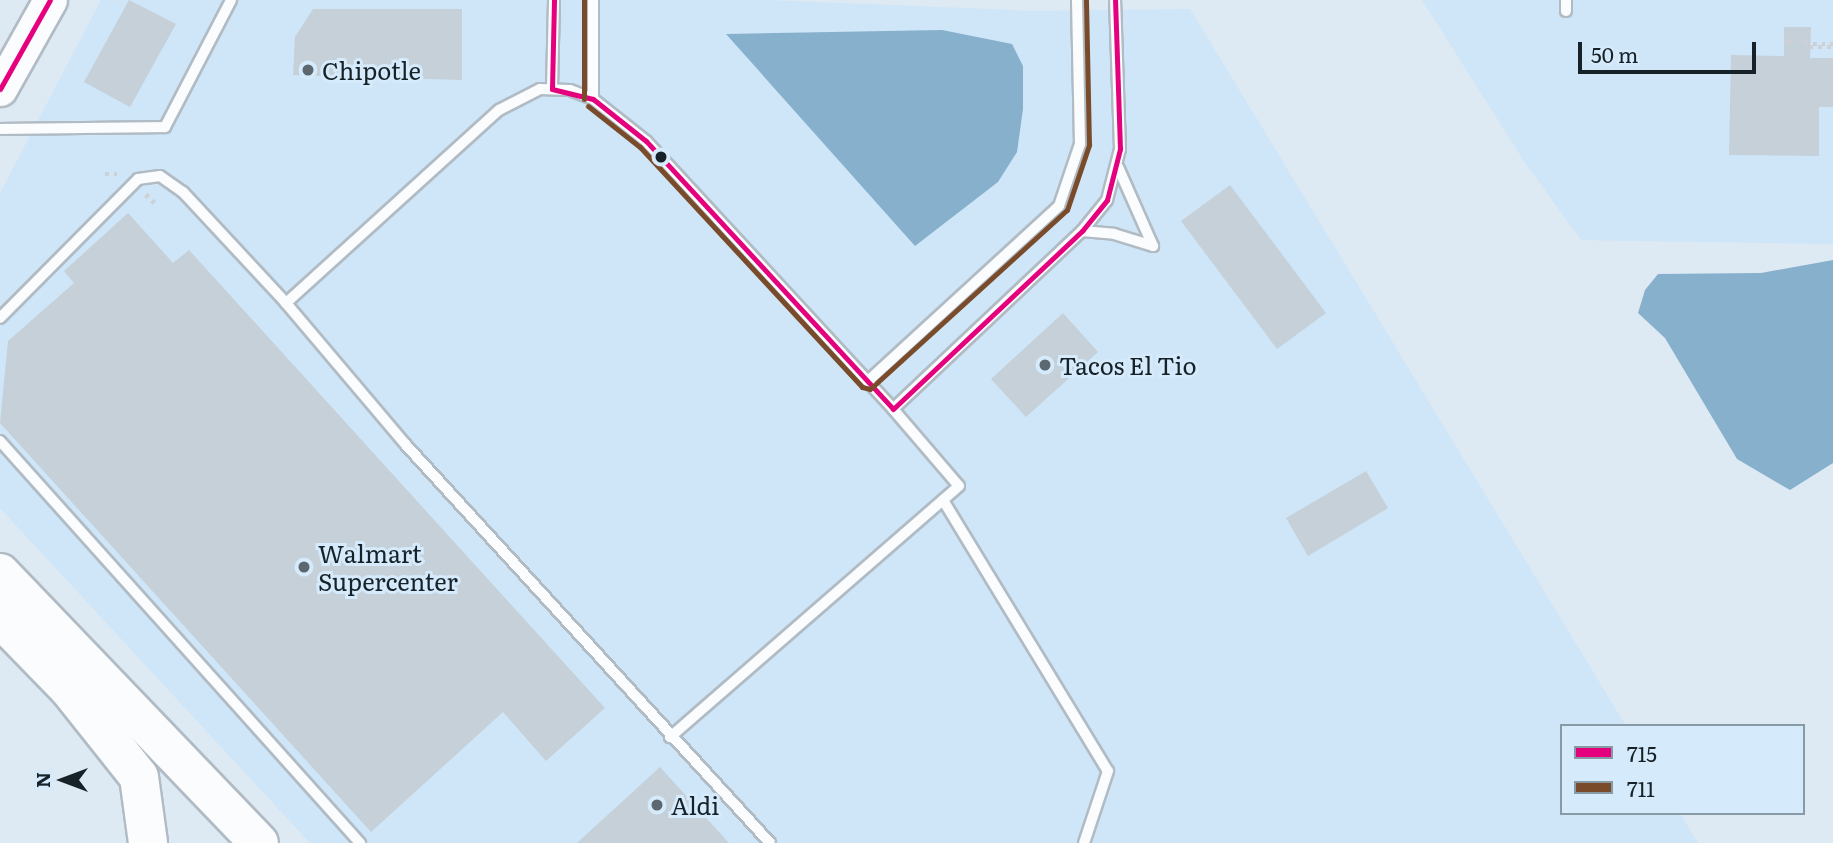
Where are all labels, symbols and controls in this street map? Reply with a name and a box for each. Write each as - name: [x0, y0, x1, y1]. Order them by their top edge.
- scale bar: [1581, 28, 1759, 72]
- text: 50 m: [1591, 38, 1638, 69]
- place label: Chipotle: [322, 56, 421, 84]
- marker: Chipotle: [300, 62, 316, 78]
- unlabelled marker: [654, 150, 668, 164]
- place label: Tacos El Tio: [1059, 351, 1197, 379]
- marker: Tacos El Tio: [1037, 357, 1053, 373]
- place label: Walmart Supercenter: [318, 539, 458, 595]
- marker: Walmart Supercenter: [296, 559, 312, 575]
- legend: [1560, 724, 1805, 815]
- text: 715: [1627, 737, 1657, 768]
- north arrow: [28, 745, 98, 815]
- text: N: [28, 772, 56, 788]
- text: 711: [1627, 772, 1655, 803]
- place label: Aldi: [671, 791, 719, 819]
- marker: Aldi: [649, 797, 665, 813]

